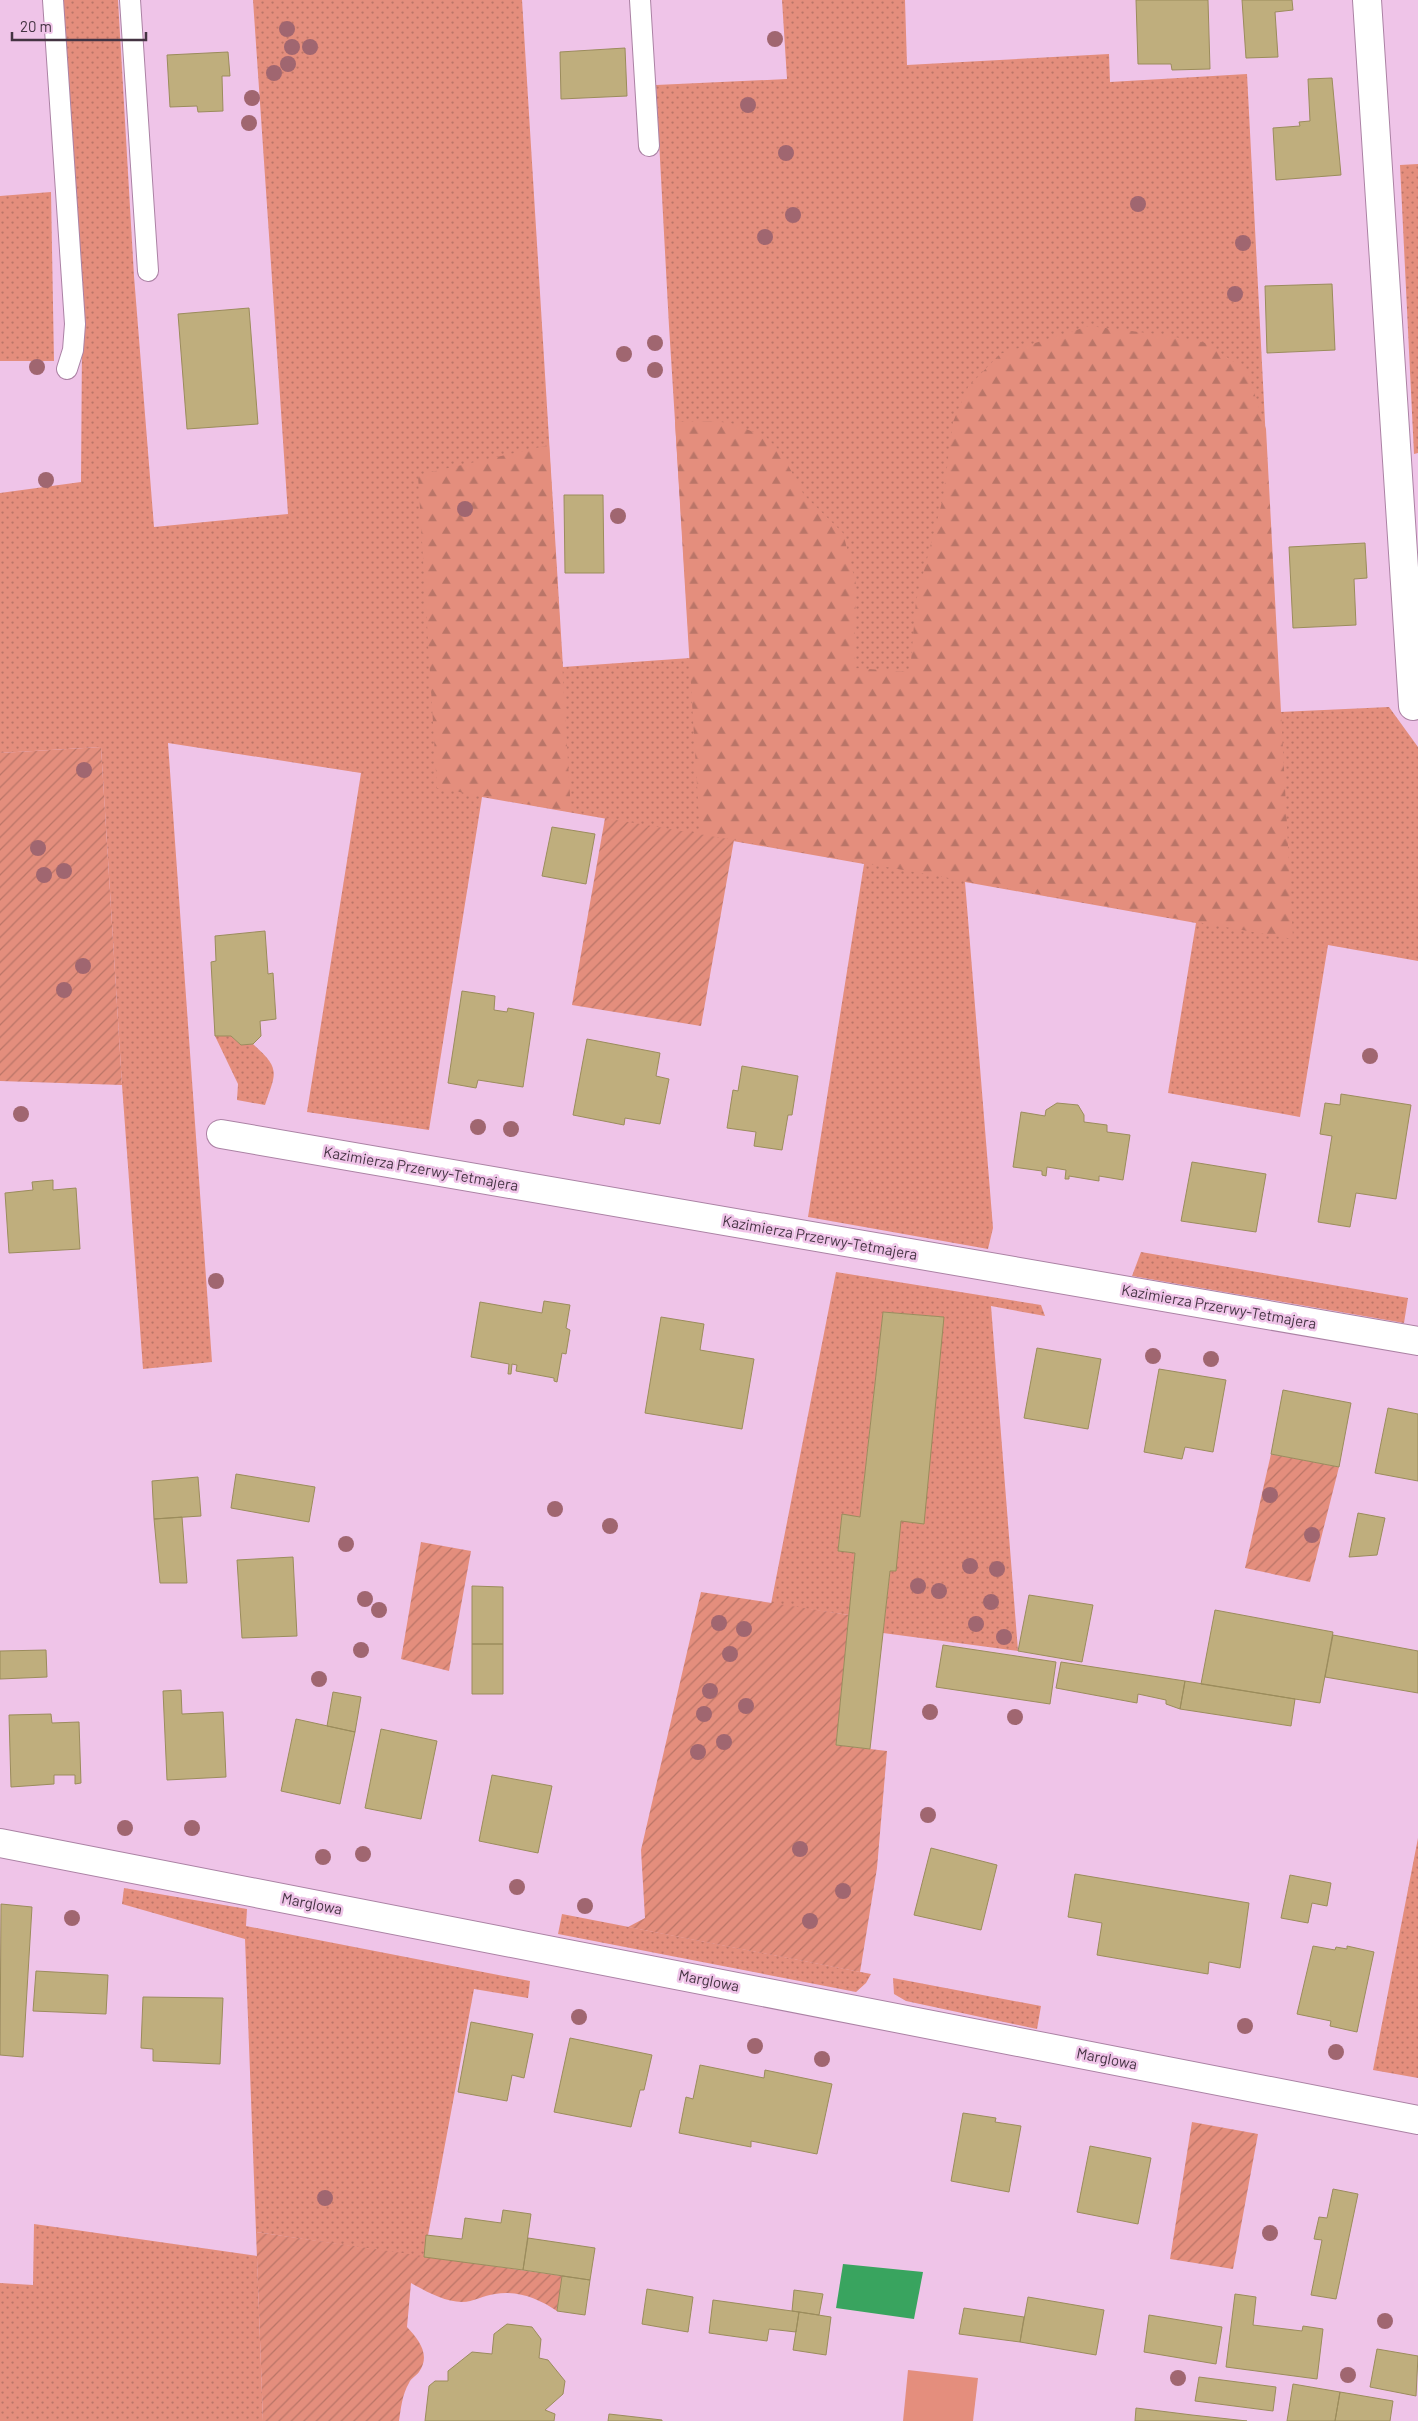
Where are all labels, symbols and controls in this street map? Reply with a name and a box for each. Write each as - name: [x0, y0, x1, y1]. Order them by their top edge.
- scale bar: [12, 10, 146, 42]
- text: 20 m: [20, 17, 52, 35]
- street label: Kazimierza Przerwy-Tetmajera: [322, 1142, 520, 1194]
- street label: Kazimierza Przerwy-Tetmajera: [721, 1211, 919, 1263]
- street label: Kazimierza Przerwy-Tetmajera: [1120, 1280, 1318, 1332]
- street label: Marglowa: [280, 1888, 344, 1918]
- street label: Marglowa: [677, 1965, 741, 1995]
- street label: Marglowa: [1075, 2043, 1139, 2073]

